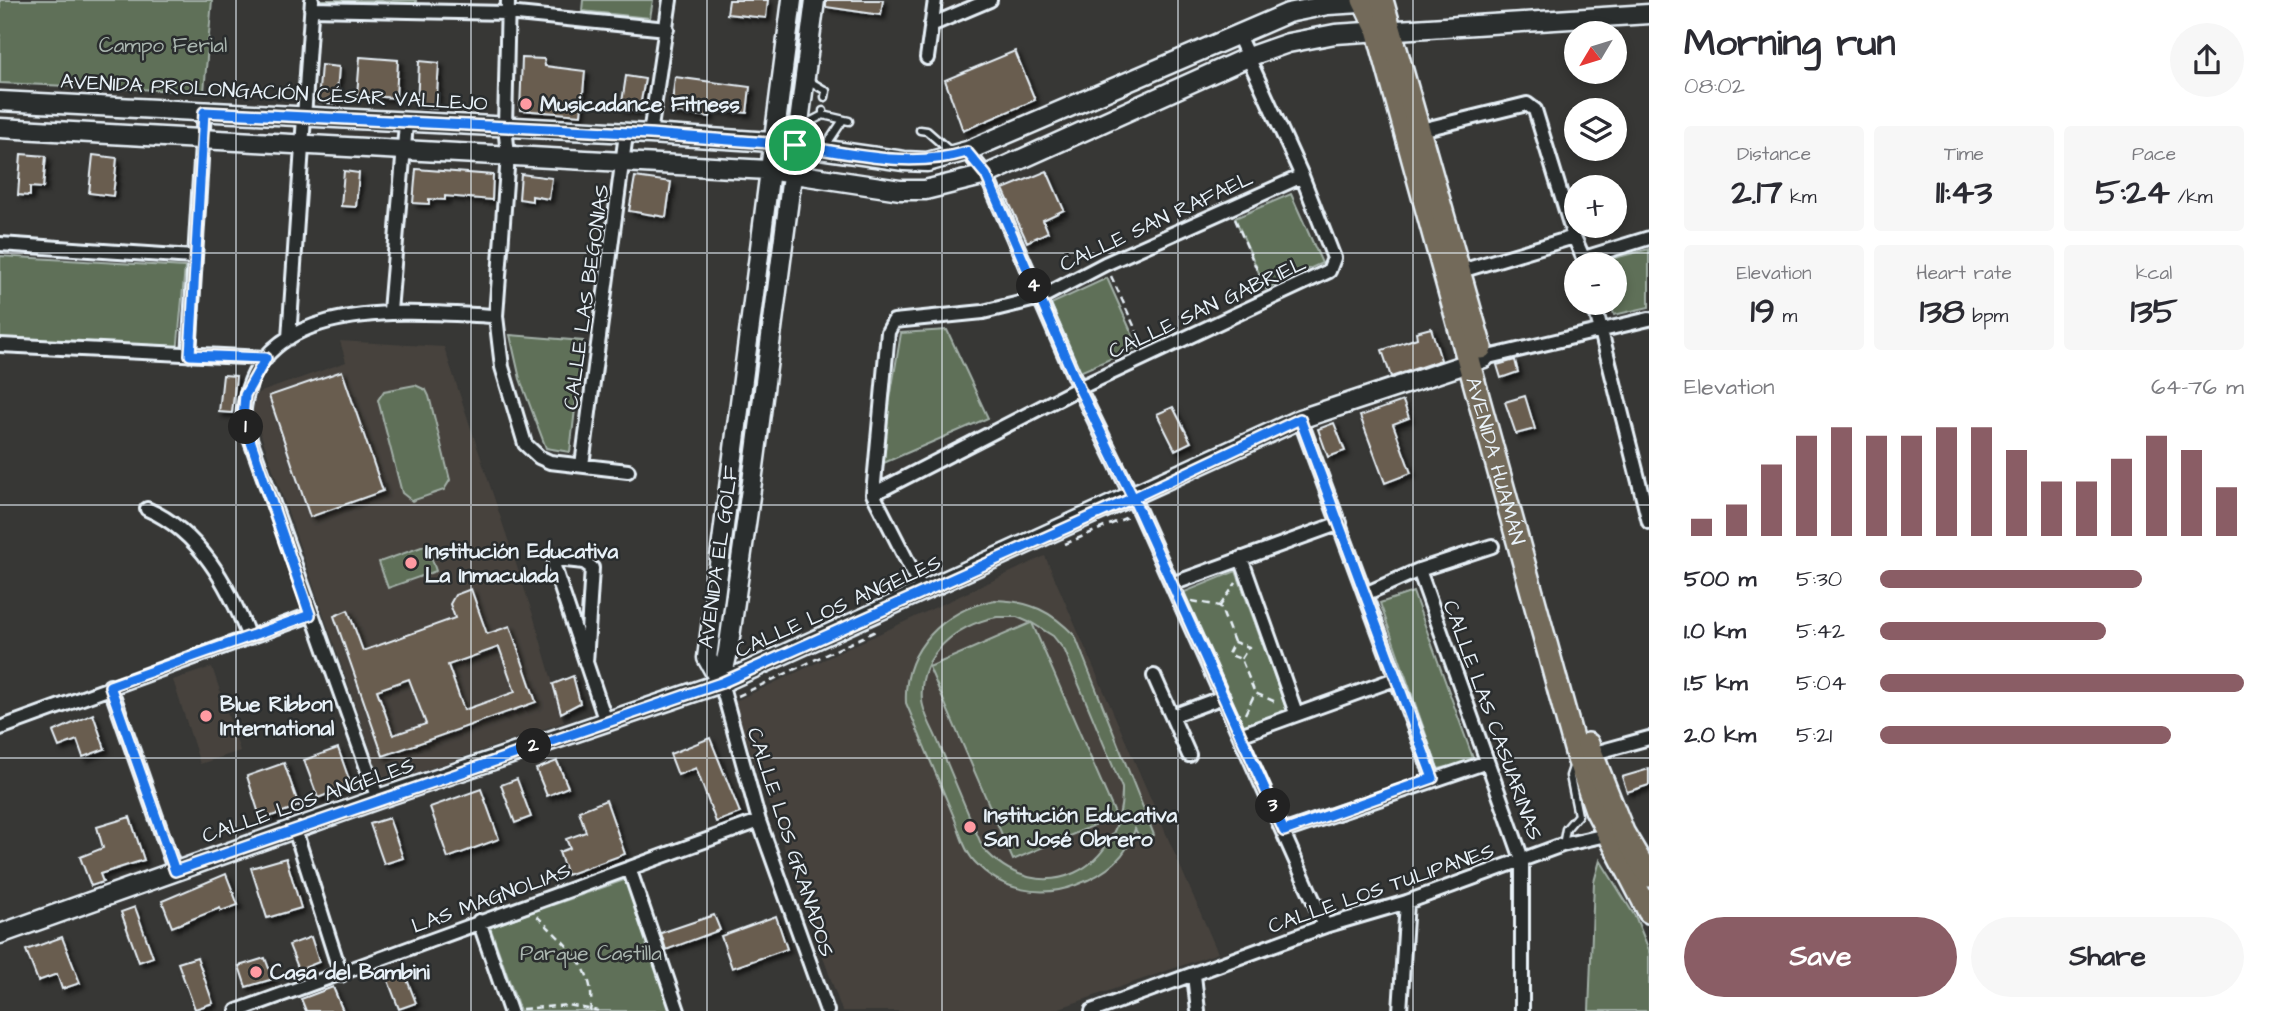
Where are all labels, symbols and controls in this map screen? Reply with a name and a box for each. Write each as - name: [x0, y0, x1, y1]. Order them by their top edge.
- text: Morning run: [1684, 18, 1896, 70]
- north arrow: [1564, 21, 1628, 84]
- map controls: [1564, 21, 1627, 315]
- button: share: [2170, 23, 2244, 97]
- park label: Campo Ferial: [99, 31, 227, 61]
- street label: AVENIDA PROLONGACIÓN CÉSAR VALLEJO: [60, 67, 488, 118]
- text: 08:02: [1684, 70, 1745, 102]
- place label: Musicadance Fitness: [540, 90, 740, 119]
- marker: Musicadance Fitness: [518, 96, 534, 112]
- button: layers: [1564, 98, 1627, 161]
- pin: [765, 115, 825, 175]
- icon: arrive: [776, 126, 814, 164]
- text: Distance: [1737, 141, 1811, 168]
- text: Time: [1944, 141, 1984, 168]
- text: Pace: [2132, 141, 2176, 168]
- street label: CALLE SAN RAFAEL: [1055, 164, 1258, 279]
- text: 2.17: [1731, 168, 1782, 217]
- text: 11:43: [1936, 168, 1992, 217]
- text: 5:24: [2095, 168, 2170, 217]
- button: +: [1564, 175, 1627, 238]
- street label: CALLE LAS BEGONIAS: [556, 182, 617, 412]
- text: km: [1782, 184, 1817, 211]
- text: /km: [2170, 184, 2213, 211]
- street label: CALLE SAN GABRIEL: [1104, 249, 1311, 366]
- button: −: [1564, 252, 1627, 315]
- text: Elevation: [1737, 260, 1811, 287]
- text: Heart rate: [1916, 260, 2012, 287]
- text: kcal: [2136, 260, 2172, 287]
- pin: 4: [1016, 268, 1052, 304]
- text: 4: [1027, 272, 1040, 299]
- text: 19: [1751, 287, 1775, 336]
- text: 138: [1920, 287, 1965, 336]
- text: 135: [2130, 287, 2178, 336]
- text: m: [1775, 303, 1797, 330]
- text: bpm: [1965, 303, 2008, 330]
- text: Elevation: [1684, 371, 1775, 403]
- text: 64–76 m: [2151, 371, 2244, 403]
- street label: AVENIDA HUAMÁN: [1458, 374, 1532, 548]
- pin: 1: [229, 410, 264, 444]
- text: 1: [244, 413, 247, 440]
- street label: AVENIDA EL GOLF: [691, 464, 746, 650]
- place label: Institución Educativa La Inmaculada: [425, 537, 619, 590]
- street label: CALLE LOS ANGELES: [731, 548, 946, 665]
- marker: Institución Educativa La Inmaculada: [403, 555, 419, 571]
- text: 500 m: [1684, 563, 1756, 595]
- text: 5:30: [1796, 563, 1842, 595]
- street label: CALLE LAS CASUARINAS: [1436, 596, 1550, 844]
- text: 1.0 km: [1684, 615, 1746, 647]
- text: 5:42: [1796, 615, 1845, 647]
- text: 1.5 km: [1684, 667, 1748, 699]
- text: 5:04: [1796, 667, 1846, 699]
- place label: Blue Ribbon International: [220, 690, 335, 743]
- marker: Blue Ribbon International: [198, 708, 214, 724]
- text: 2.0 km: [1684, 719, 1756, 751]
- text: 5:21: [1796, 719, 1832, 751]
- street label: CALLE LOS GRANADOS: [740, 724, 841, 961]
- pin: 2: [516, 728, 552, 764]
- text: 2: [528, 732, 539, 759]
- street label: CALLE LOS ANGELES: [198, 750, 418, 850]
- pin: 3: [1256, 788, 1290, 824]
- text: 3: [1268, 792, 1277, 819]
- place label: Institución Educativa San José Obrero: [983, 801, 1178, 854]
- marker: Institución Educativa San José Obrero: [962, 819, 978, 835]
- street label: CALLE LOS TULIPANES: [1264, 836, 1498, 941]
- street label: LAS MAGNOLIAS: [408, 856, 575, 941]
- button: Save: [1684, 917, 1957, 997]
- button: Share: [1971, 917, 2244, 997]
- park label: Parque Castilla: [520, 939, 662, 968]
- place label: Casa del Bambini: [270, 958, 430, 987]
- marker: Casa del Bambini: [248, 964, 264, 980]

